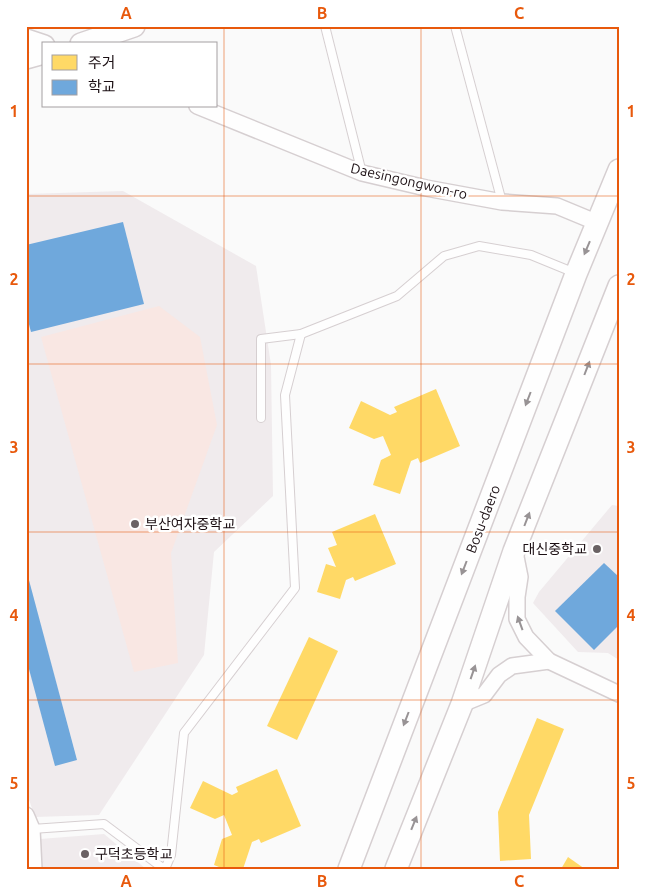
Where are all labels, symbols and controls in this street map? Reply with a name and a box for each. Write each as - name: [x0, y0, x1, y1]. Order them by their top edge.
- text: A: [120, 4, 132, 22]
- text: B: [317, 4, 327, 22]
- text: C: [514, 4, 524, 22]
- legend: [42, 42, 218, 108]
- text: 주거: [88, 54, 116, 71]
- text: 학교: [88, 78, 116, 95]
- text: 1: [9, 102, 19, 120]
- text: 1: [626, 102, 636, 120]
- street label: Daesingongwon-ro: [349, 160, 469, 202]
- one-way arrow: [583, 241, 591, 255]
- text: 2: [9, 270, 19, 288]
- text: 2: [626, 270, 636, 288]
- one-way arrow: [583, 360, 591, 375]
- one-way arrow: [524, 392, 532, 407]
- text: 3: [9, 438, 19, 456]
- text: 3: [626, 438, 636, 456]
- street label: Bosu-daero: [463, 483, 503, 555]
- one-way arrow: [523, 511, 531, 526]
- place label: 부산여자중학교: [145, 516, 235, 532]
- marker: 부산여자중학교: [129, 518, 141, 530]
- place label: 대신중학교: [523, 541, 587, 557]
- marker: 대신중학교: [591, 543, 603, 555]
- one-way arrow: [460, 560, 467, 575]
- text: 4: [9, 606, 19, 624]
- text: 4: [626, 606, 636, 624]
- one-way arrow: [516, 615, 524, 630]
- one-way arrow: [469, 664, 477, 679]
- one-way arrow: [402, 712, 409, 727]
- text: 5: [9, 774, 19, 792]
- text: 5: [626, 774, 636, 792]
- one-way arrow: [411, 816, 418, 831]
- place label: 구덕초등학교: [95, 846, 172, 862]
- marker: 구덕초등학교: [79, 848, 91, 860]
- text: A: [120, 872, 132, 890]
- text: B: [317, 872, 327, 890]
- text: C: [514, 872, 524, 890]

